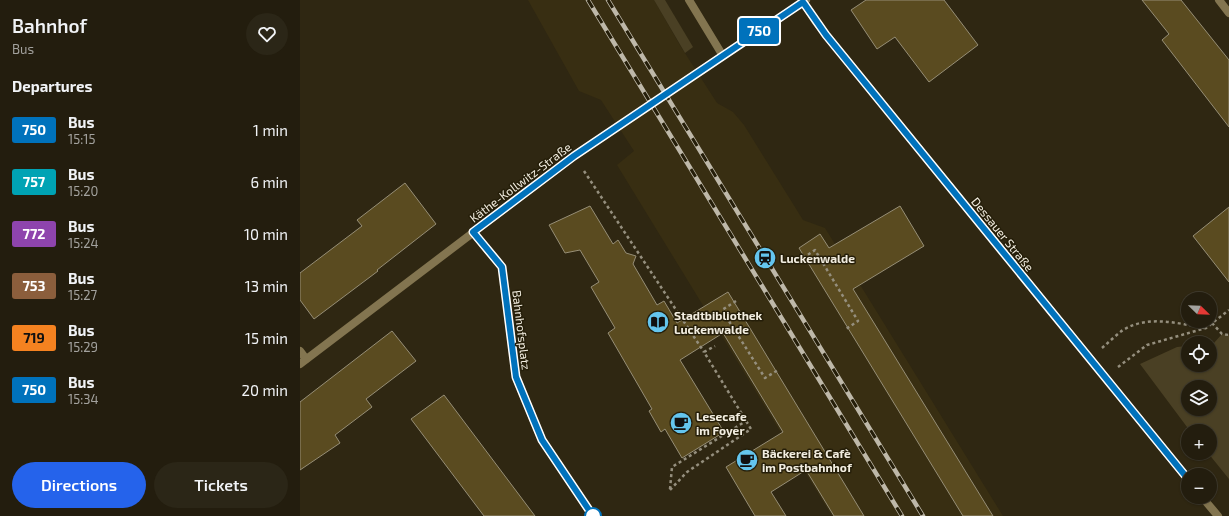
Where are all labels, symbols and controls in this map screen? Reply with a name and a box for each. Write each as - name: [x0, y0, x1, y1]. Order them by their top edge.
- button: heart: [246, 13, 288, 55]
- text: Bahnhof: [12, 14, 87, 37]
- line badge: 750: [736, 18, 782, 44]
- text: 750: [747, 22, 771, 39]
- text: Bus: [12, 41, 34, 57]
- text: Departures: [12, 77, 92, 95]
- text: Bus: [68, 113, 94, 131]
- text: 750: [22, 121, 46, 138]
- text: 1 min: [253, 121, 288, 139]
- text: 15:15: [68, 131, 95, 147]
- street label: Käthe-Kollwitz-Straße: [466, 139, 574, 225]
- text: Bus: [68, 165, 94, 183]
- text: 757: [23, 173, 45, 190]
- text: 6 min: [250, 173, 288, 191]
- text: 15:20: [68, 183, 98, 199]
- street label: Dessauer Straße: [969, 194, 1037, 274]
- text: Bus: [68, 217, 94, 235]
- text: 772: [23, 225, 45, 242]
- text: 10 min: [244, 225, 288, 243]
- text: 15:24: [68, 235, 99, 251]
- station icon: Luckenwalde: [752, 245, 778, 271]
- place label: Luckenwalde: [780, 251, 855, 265]
- text: Bus: [68, 269, 94, 287]
- text: 753: [22, 277, 46, 294]
- text: 13 min: [245, 277, 288, 295]
- text: 15:27: [68, 287, 97, 303]
- street label: Bahnhofsplatz: [510, 289, 534, 371]
- north arrow: [1181, 292, 1217, 328]
- map controls: [1181, 292, 1217, 504]
- place label: Stadtbibliothek Luckenwalde: [674, 308, 763, 336]
- library icon: Stadtbibliothek Luckenwalde: [645, 309, 671, 335]
- text: Bus: [68, 321, 94, 339]
- text: 719: [23, 329, 45, 346]
- text: 15 min: [245, 329, 288, 347]
- button: locate: [1181, 336, 1217, 372]
- text: 15:29: [68, 339, 98, 355]
- text: Bus: [68, 373, 94, 391]
- button: layers: [1181, 380, 1217, 416]
- text: 750: [22, 381, 46, 398]
- text: 20 min: [242, 381, 288, 399]
- text: 15:34: [68, 391, 98, 407]
- place label: Lesecafe im Foyer: [696, 409, 747, 438]
- cafe icon: Lesecafe im Foyer: [668, 410, 694, 436]
- button: +: [1181, 424, 1217, 460]
- place label: Bäckerei & Cafè im Postbahnhof: [762, 446, 853, 474]
- cafe icon: Bäckerei & Cafè im Postbahnhof: [734, 447, 760, 473]
- button: Directions: [12, 462, 146, 508]
- button: Tickets: [154, 462, 288, 508]
- button: −: [1181, 468, 1217, 504]
- unlabelled marker: [584, 507, 602, 516]

